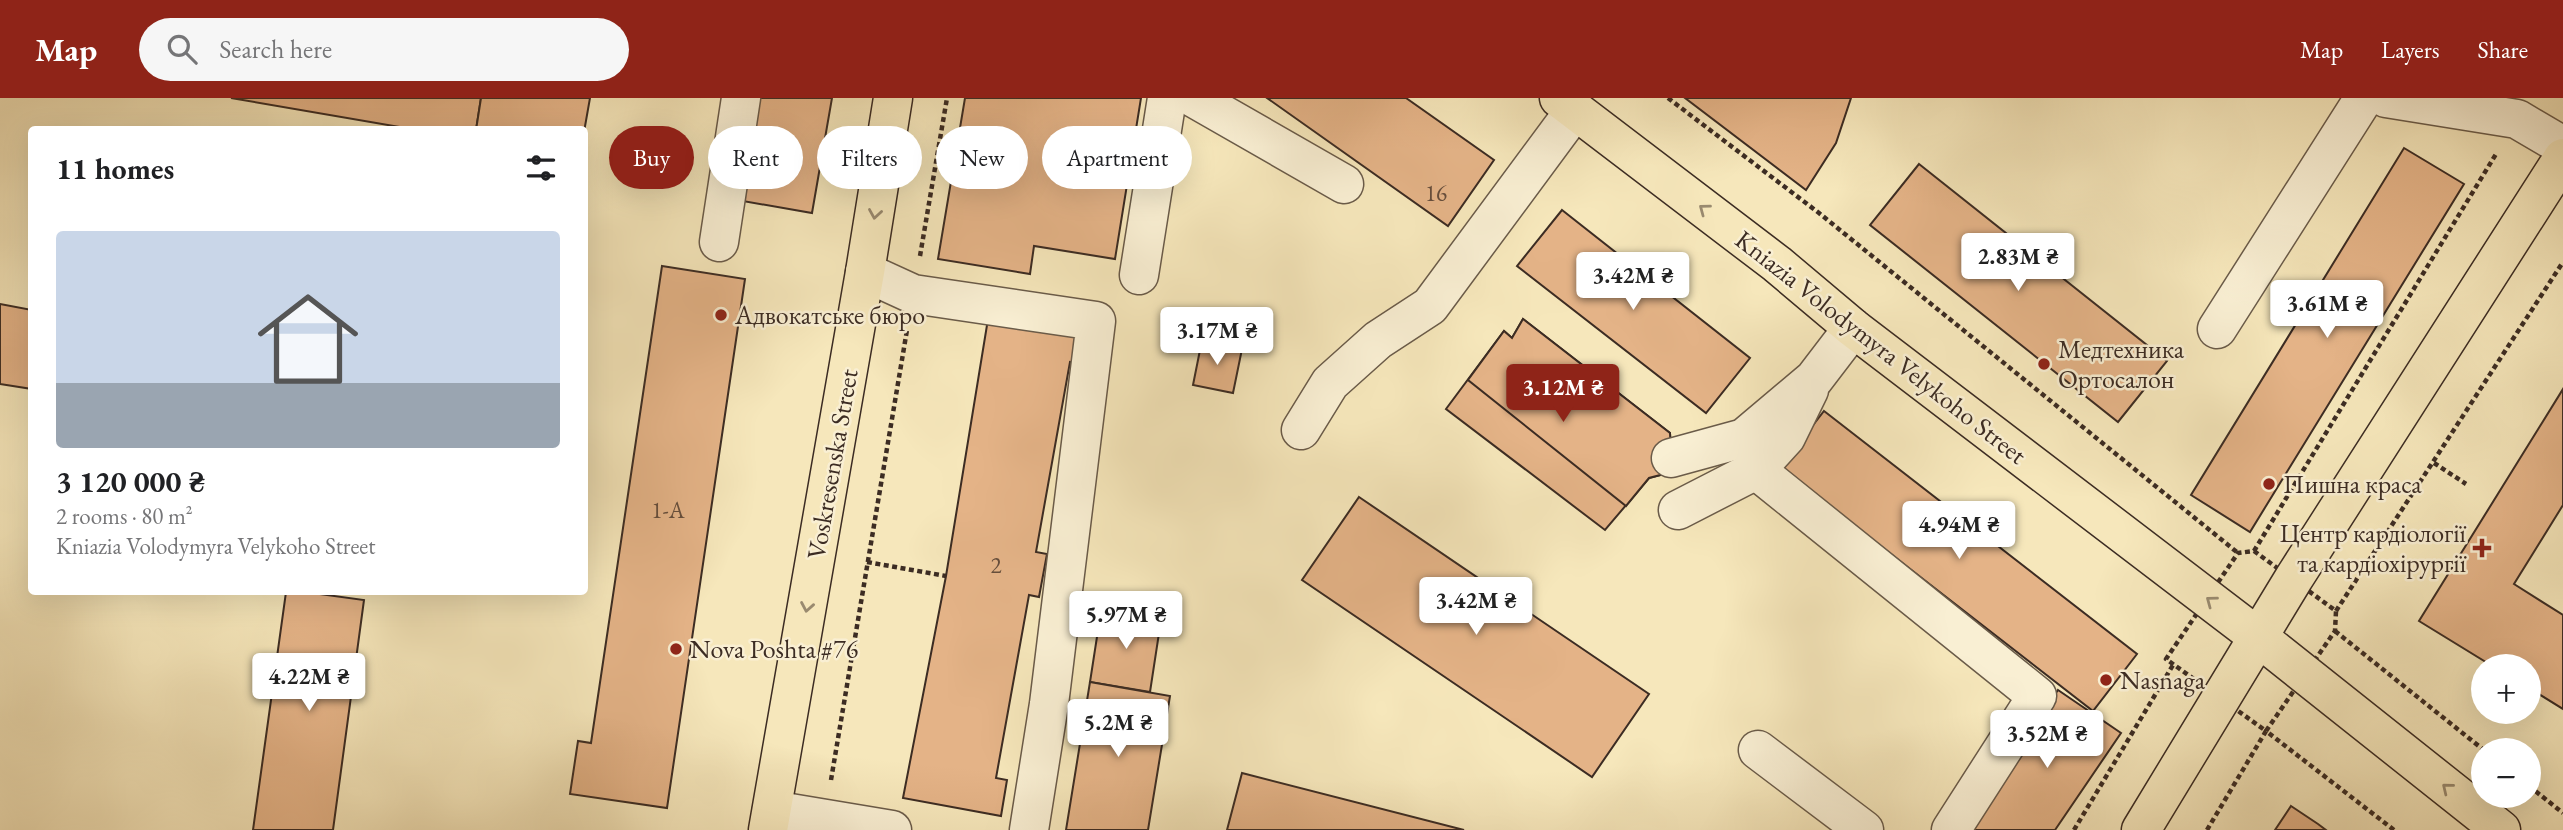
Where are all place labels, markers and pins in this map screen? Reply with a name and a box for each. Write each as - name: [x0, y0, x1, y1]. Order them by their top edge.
- pin: 2.83M ₴: [1953, 234, 2083, 293]
- pin: 3.42M ₴: [1568, 252, 1698, 312]
- pin: 3.61M ₴: [2262, 280, 2392, 340]
- place label: Адвокатське бюро: [734, 298, 925, 332]
- marker: Адвокатське бюро: [713, 307, 729, 323]
- pin: 3.17M ₴: [1152, 308, 1282, 367]
- place label: Медтехника Ортосалон: [2058, 332, 2185, 396]
- marker: Медтехника Ортосалон: [2036, 356, 2052, 372]
- pin: 3.12M ₴: [1498, 364, 1628, 424]
- place label: Пишна краса: [2283, 467, 2422, 501]
- marker: Пишна краса: [2261, 476, 2277, 492]
- pin: 4.94M ₴: [1894, 502, 2024, 561]
- place label: Центр кардіології та кардіохірургії: [2280, 516, 2467, 580]
- marker: Центр кардіології та кардіохірургії: [2472, 538, 2492, 558]
- pin: 3.42M ₴: [1411, 578, 1541, 637]
- pin: 5.97M ₴: [1061, 592, 1191, 651]
- place label: Nova Poshta #76: [690, 632, 858, 666]
- marker: Nova Poshta #76: [668, 641, 684, 657]
- pin: 4.22M ₴: [244, 654, 374, 713]
- place label: Nasnaga: [2120, 663, 2206, 697]
- marker: Nasnaga: [2098, 672, 2114, 688]
- pin: 5.2M ₴: [1061, 700, 1175, 759]
- pin: 3.52M ₴: [1982, 710, 2112, 770]

